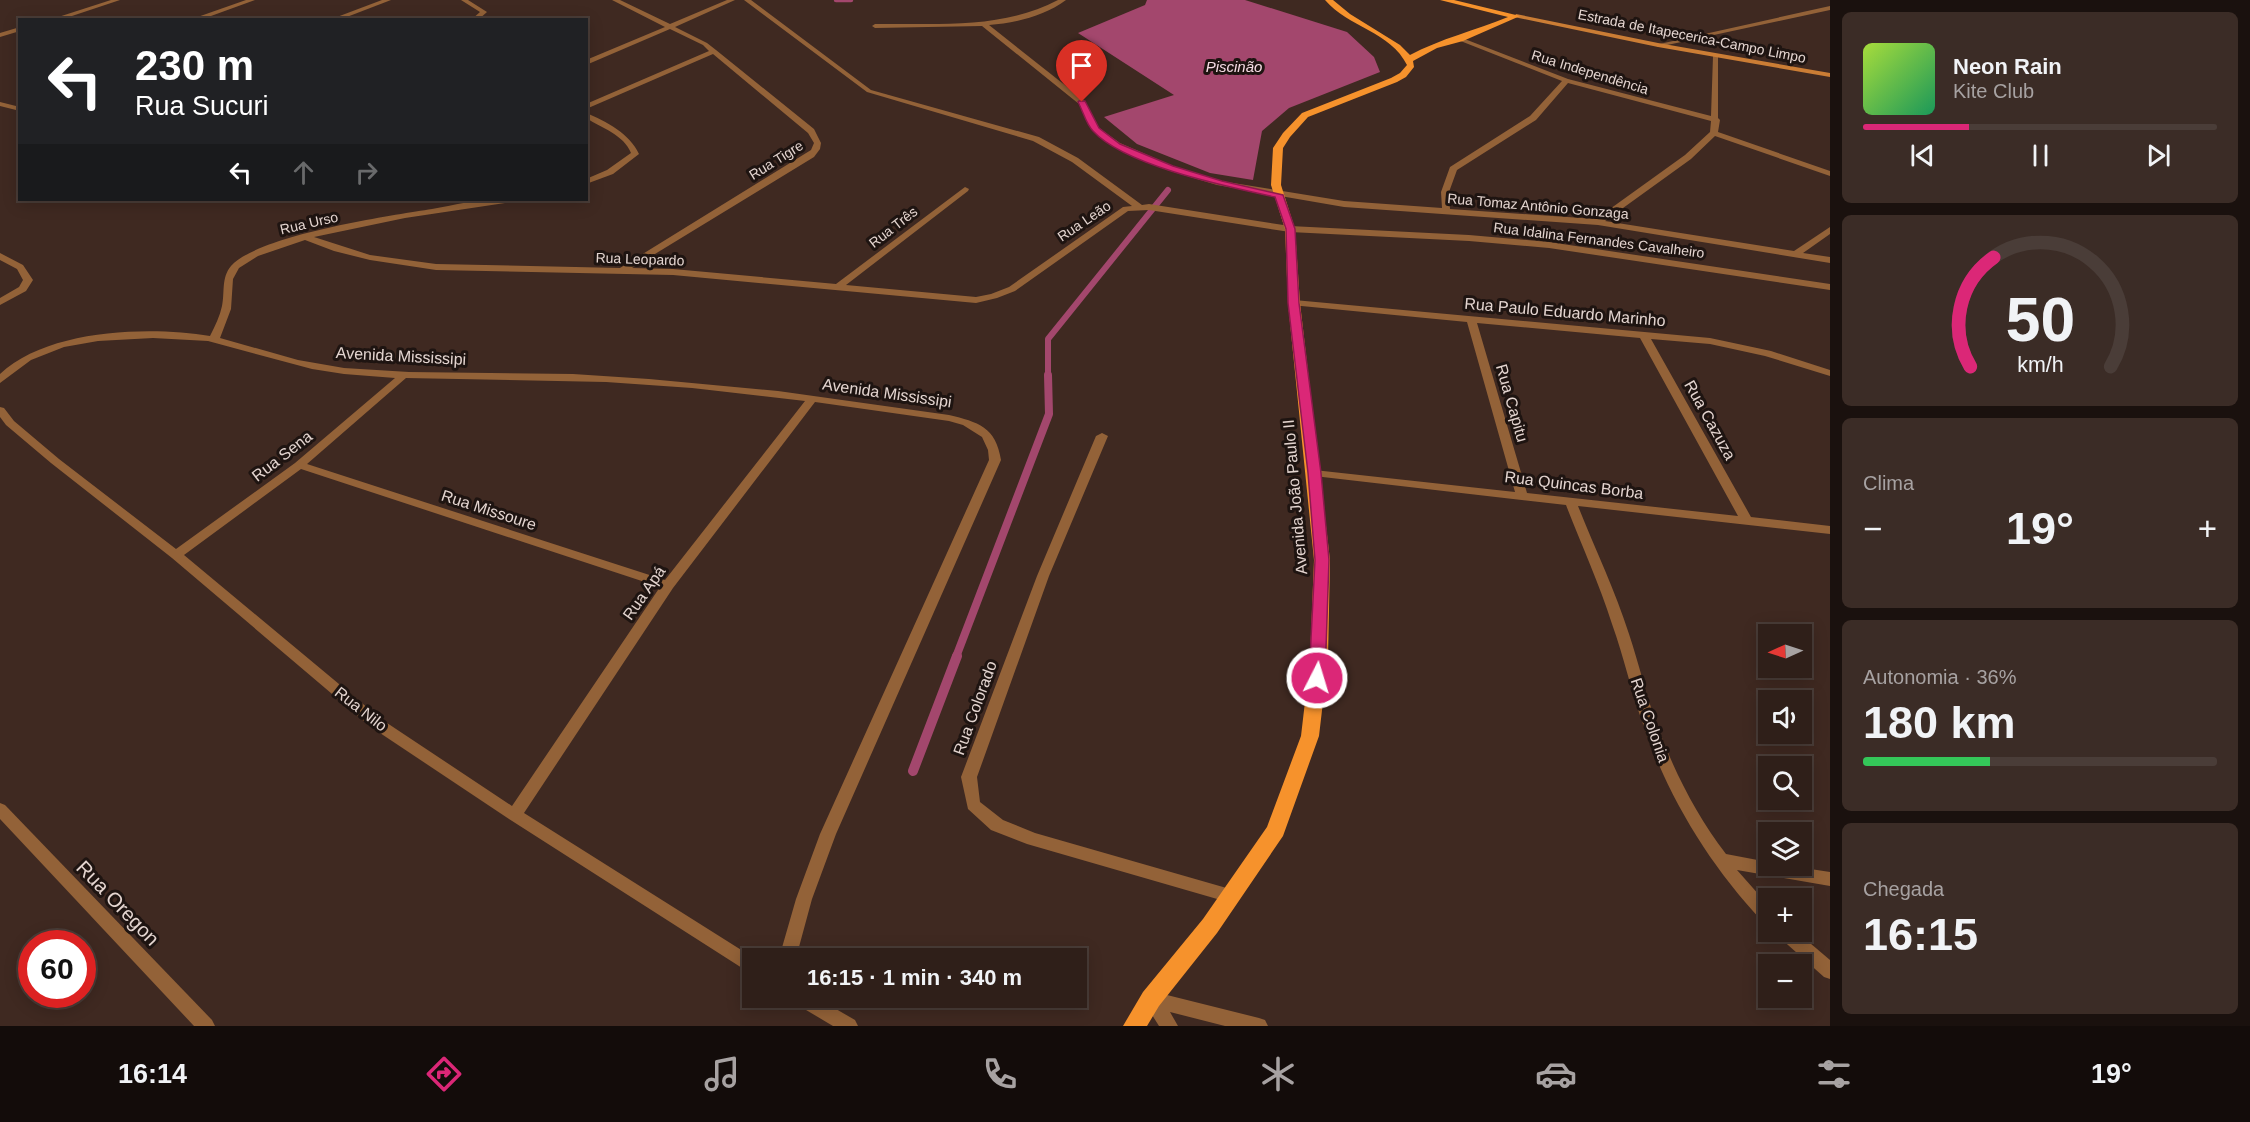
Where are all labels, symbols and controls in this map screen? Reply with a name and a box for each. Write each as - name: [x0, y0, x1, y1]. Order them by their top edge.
- street label: Estrada de Itapecerica-Campo Limpo: [1577, 6, 1808, 66]
- pin: [1056, 40, 1107, 102]
- icon: left: [36, 42, 114, 120]
- text: 230 m: [135, 42, 254, 89]
- street label: Rua Independência: [1530, 47, 1651, 97]
- icon: arrive: [1065, 49, 1098, 82]
- text: Neon Rain: [1953, 54, 2062, 79]
- water label: Piscinão: [1206, 58, 1262, 75]
- text: Kite Club: [1953, 80, 2034, 102]
- text: Rua Sucuri: [135, 91, 269, 121]
- street label: Rua Tigre: [746, 137, 806, 183]
- icon: previous: [1906, 139, 1939, 172]
- icon: pause: [2024, 139, 2057, 172]
- icon: next: [2142, 139, 2175, 172]
- icon: left: [224, 156, 257, 189]
- icon: ahead: [287, 156, 320, 189]
- icon: right: [350, 156, 383, 189]
- street label: Rua Tomaz Antônio Gonzaga: [1447, 190, 1629, 222]
- street label: Rua Leão: [1054, 197, 1114, 245]
- street label: Rua Três: [866, 203, 920, 251]
- street label: Rua Urso: [278, 209, 340, 237]
- street label: Rua Idalina Fernandes Cavalheiro: [1493, 219, 1706, 261]
- street label: Rua Leopardo: [595, 249, 685, 269]
- text: 50: [2005, 285, 2075, 354]
- street label: Rua Paulo Eduardo Marinho: [1464, 295, 1666, 329]
- street label: Avenida Mississipi: [335, 344, 467, 368]
- text: km/h: [2017, 354, 2063, 378]
- street label: Rua Capitu: [1493, 362, 1531, 444]
- street label: Avenida Mississipi: [821, 376, 953, 410]
- street label: Rua Cazuza: [1681, 377, 1739, 463]
- street label: Avenida João Paulo II: [1280, 419, 1310, 575]
- street label: Rua Sena: [249, 427, 315, 485]
- street label: Rua Quincas Borba: [1504, 468, 1644, 502]
- text: Clima: [1863, 472, 1914, 494]
- street label: Rua Missoure: [439, 487, 539, 533]
- text: 19°: [2006, 503, 2074, 554]
- text: −: [1863, 510, 1882, 547]
- text: +: [2198, 510, 2217, 547]
- street label: Rua Apá: [619, 563, 669, 623]
- north arrow: [1758, 624, 1812, 678]
- map controls: [1758, 624, 1812, 1008]
- position arrow: [1285, 646, 1349, 710]
- street label: Rua Colorado: [950, 659, 1000, 757]
- text: Autonomia · 36%: [1863, 666, 2016, 688]
- street label: Rua Colonia: [1628, 676, 1672, 764]
- street label: Rua Nilo: [332, 683, 390, 735]
- button: sound: [1758, 690, 1812, 744]
- text: 180 km: [1863, 697, 2016, 748]
- button: search: [1758, 756, 1812, 810]
- button: layers: [1758, 822, 1812, 876]
- street label: Rua Oregon: [72, 856, 164, 950]
- text: Chegada: [1863, 878, 1944, 900]
- button: +: [1758, 888, 1812, 942]
- text: 16:15: [1863, 909, 1978, 960]
- speed limit sign: 60: [18, 930, 96, 1008]
- button: −: [1758, 954, 1812, 1008]
- text: 16:15 · 1 min · 340 m: [807, 965, 1022, 990]
- icon: directions: [423, 1053, 465, 1095]
- icon: music: [701, 1053, 743, 1095]
- icon: phone: [979, 1053, 1021, 1095]
- icon: climate: [1257, 1053, 1299, 1095]
- icon: car: [1535, 1053, 1577, 1095]
- icon: filters: [1813, 1053, 1855, 1095]
- text: 16:14: [118, 1059, 187, 1089]
- text: 19°: [2091, 1059, 2132, 1089]

